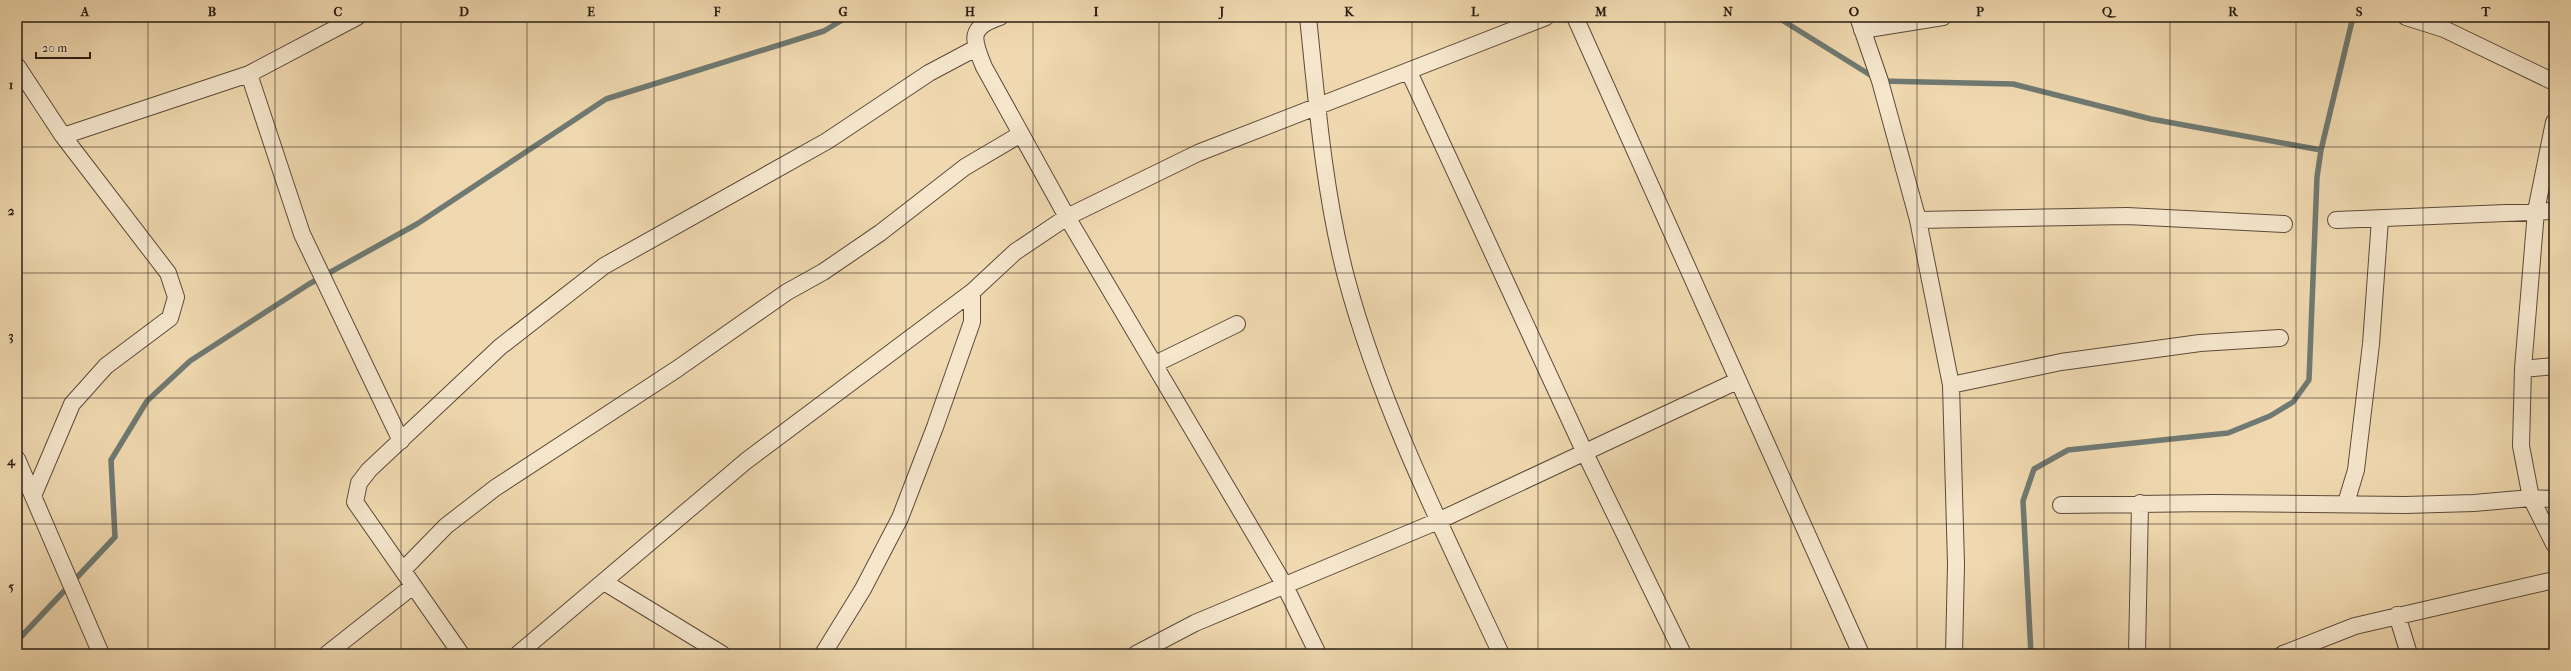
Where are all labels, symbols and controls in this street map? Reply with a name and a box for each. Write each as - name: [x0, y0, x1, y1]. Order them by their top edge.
- text: A: [80, 4, 90, 19]
- text: B: [208, 4, 217, 19]
- text: C: [334, 4, 343, 19]
- text: D: [459, 4, 469, 19]
- text: E: [587, 4, 595, 19]
- text: F: [713, 4, 721, 19]
- text: G: [838, 4, 848, 19]
- text: H: [965, 4, 976, 19]
- text: I: [1093, 4, 1099, 19]
- text: J: [1218, 4, 1225, 20]
- text: K: [1344, 4, 1355, 19]
- text: L: [1471, 4, 1480, 19]
- text: M: [1594, 4, 1607, 19]
- text: N: [1723, 4, 1733, 19]
- text: O: [1849, 4, 1859, 19]
- text: P: [1976, 4, 1984, 19]
- text: Q: [2102, 4, 2117, 19]
- text: R: [2228, 4, 2239, 19]
- text: S: [2356, 4, 2363, 19]
- text: T: [2481, 4, 2492, 19]
- scale bar: [36, 34, 90, 60]
- text: 20 m: [42, 41, 67, 55]
- text: 1: [9, 77, 14, 92]
- text: 2: [8, 203, 15, 218]
- text: 3: [8, 328, 14, 344]
- text: 4: [6, 453, 16, 469]
- text: 5: [8, 579, 14, 594]

